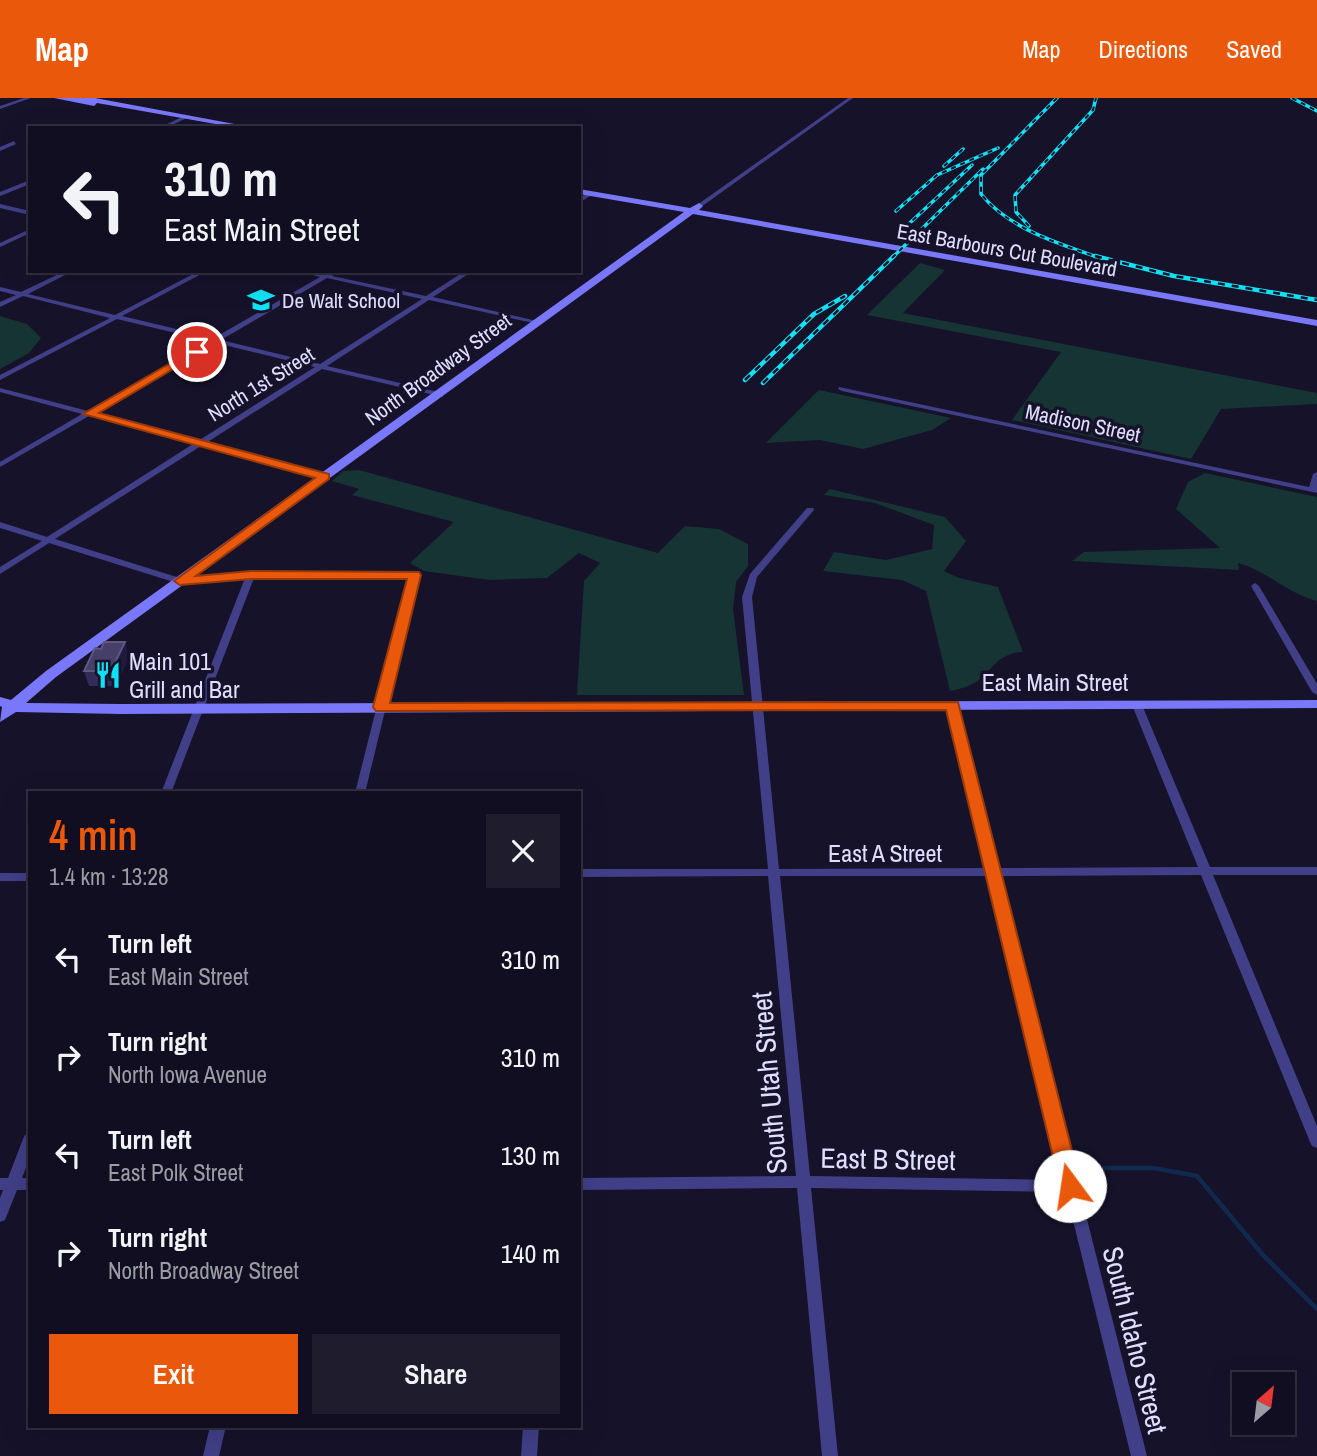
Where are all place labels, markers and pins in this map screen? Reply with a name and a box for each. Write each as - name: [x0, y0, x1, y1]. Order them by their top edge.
- school or university icon: De Walt School: [246, 285, 276, 315]
- place label: De Walt School: [282, 286, 400, 315]
- pin: [167, 322, 227, 382]
- place label: Main 101 Grill and Bar: [129, 645, 240, 705]
- restaurant icon: Main 101 Grill and Bar: [93, 660, 123, 690]

